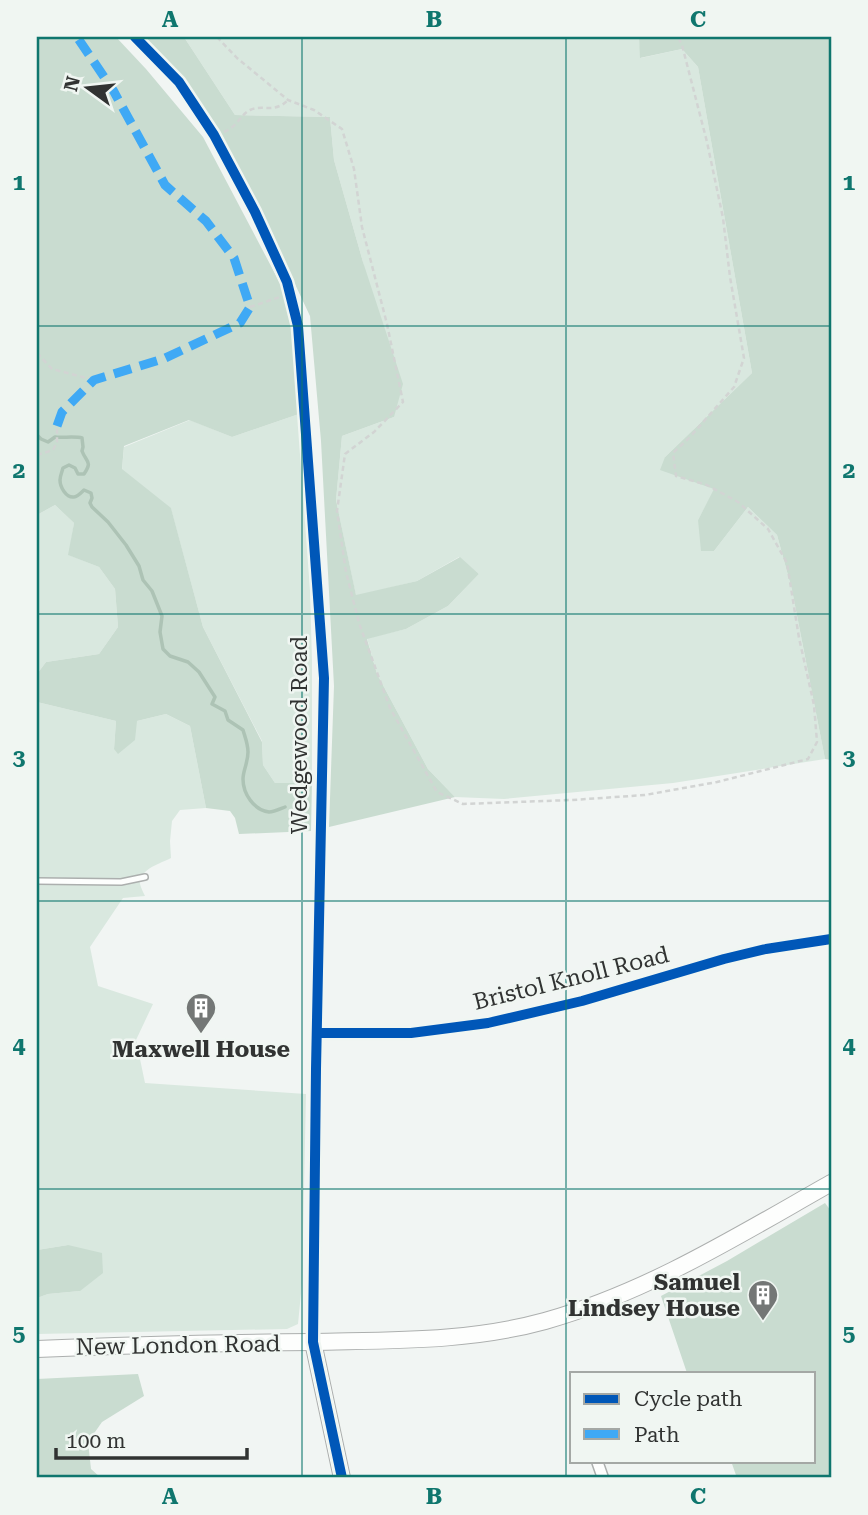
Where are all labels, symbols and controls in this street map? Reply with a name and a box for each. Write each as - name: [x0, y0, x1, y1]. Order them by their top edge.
- text: A: [162, 6, 179, 33]
- text: B: [426, 6, 442, 33]
- text: C: [690, 6, 706, 33]
- north arrow: [52, 52, 122, 122]
- text: N: [59, 73, 85, 94]
- text: 1: [13, 169, 26, 196]
- text: 1: [843, 169, 856, 196]
- text: 2: [13, 457, 25, 484]
- text: 2: [843, 457, 855, 484]
- street label: Wedgewood Road: [286, 635, 313, 834]
- text: 3: [13, 744, 26, 771]
- text: 3: [843, 744, 856, 771]
- street label: Bristol Knoll Road: [470, 941, 672, 1016]
- building icon: Maxwell House: [184, 991, 218, 1035]
- text: 4: [13, 1032, 26, 1059]
- text: 4: [843, 1032, 856, 1059]
- place label: Maxwell House: [112, 1036, 290, 1063]
- place label: Samuel Lindsey House: [568, 1269, 740, 1322]
- building icon: Samuel Lindsey House: [746, 1278, 780, 1322]
- text: 5: [13, 1320, 26, 1347]
- text: 5: [843, 1320, 856, 1347]
- street label: New London Road: [75, 1330, 281, 1361]
- legend: [570, 1372, 816, 1462]
- text: Cycle path: [634, 1387, 743, 1411]
- scale bar: [56, 1417, 247, 1461]
- text: Path: [634, 1423, 680, 1447]
- text: 100 m: [66, 1429, 126, 1453]
- text: A: [162, 1483, 179, 1510]
- text: B: [426, 1483, 442, 1510]
- text: C: [690, 1483, 706, 1510]

